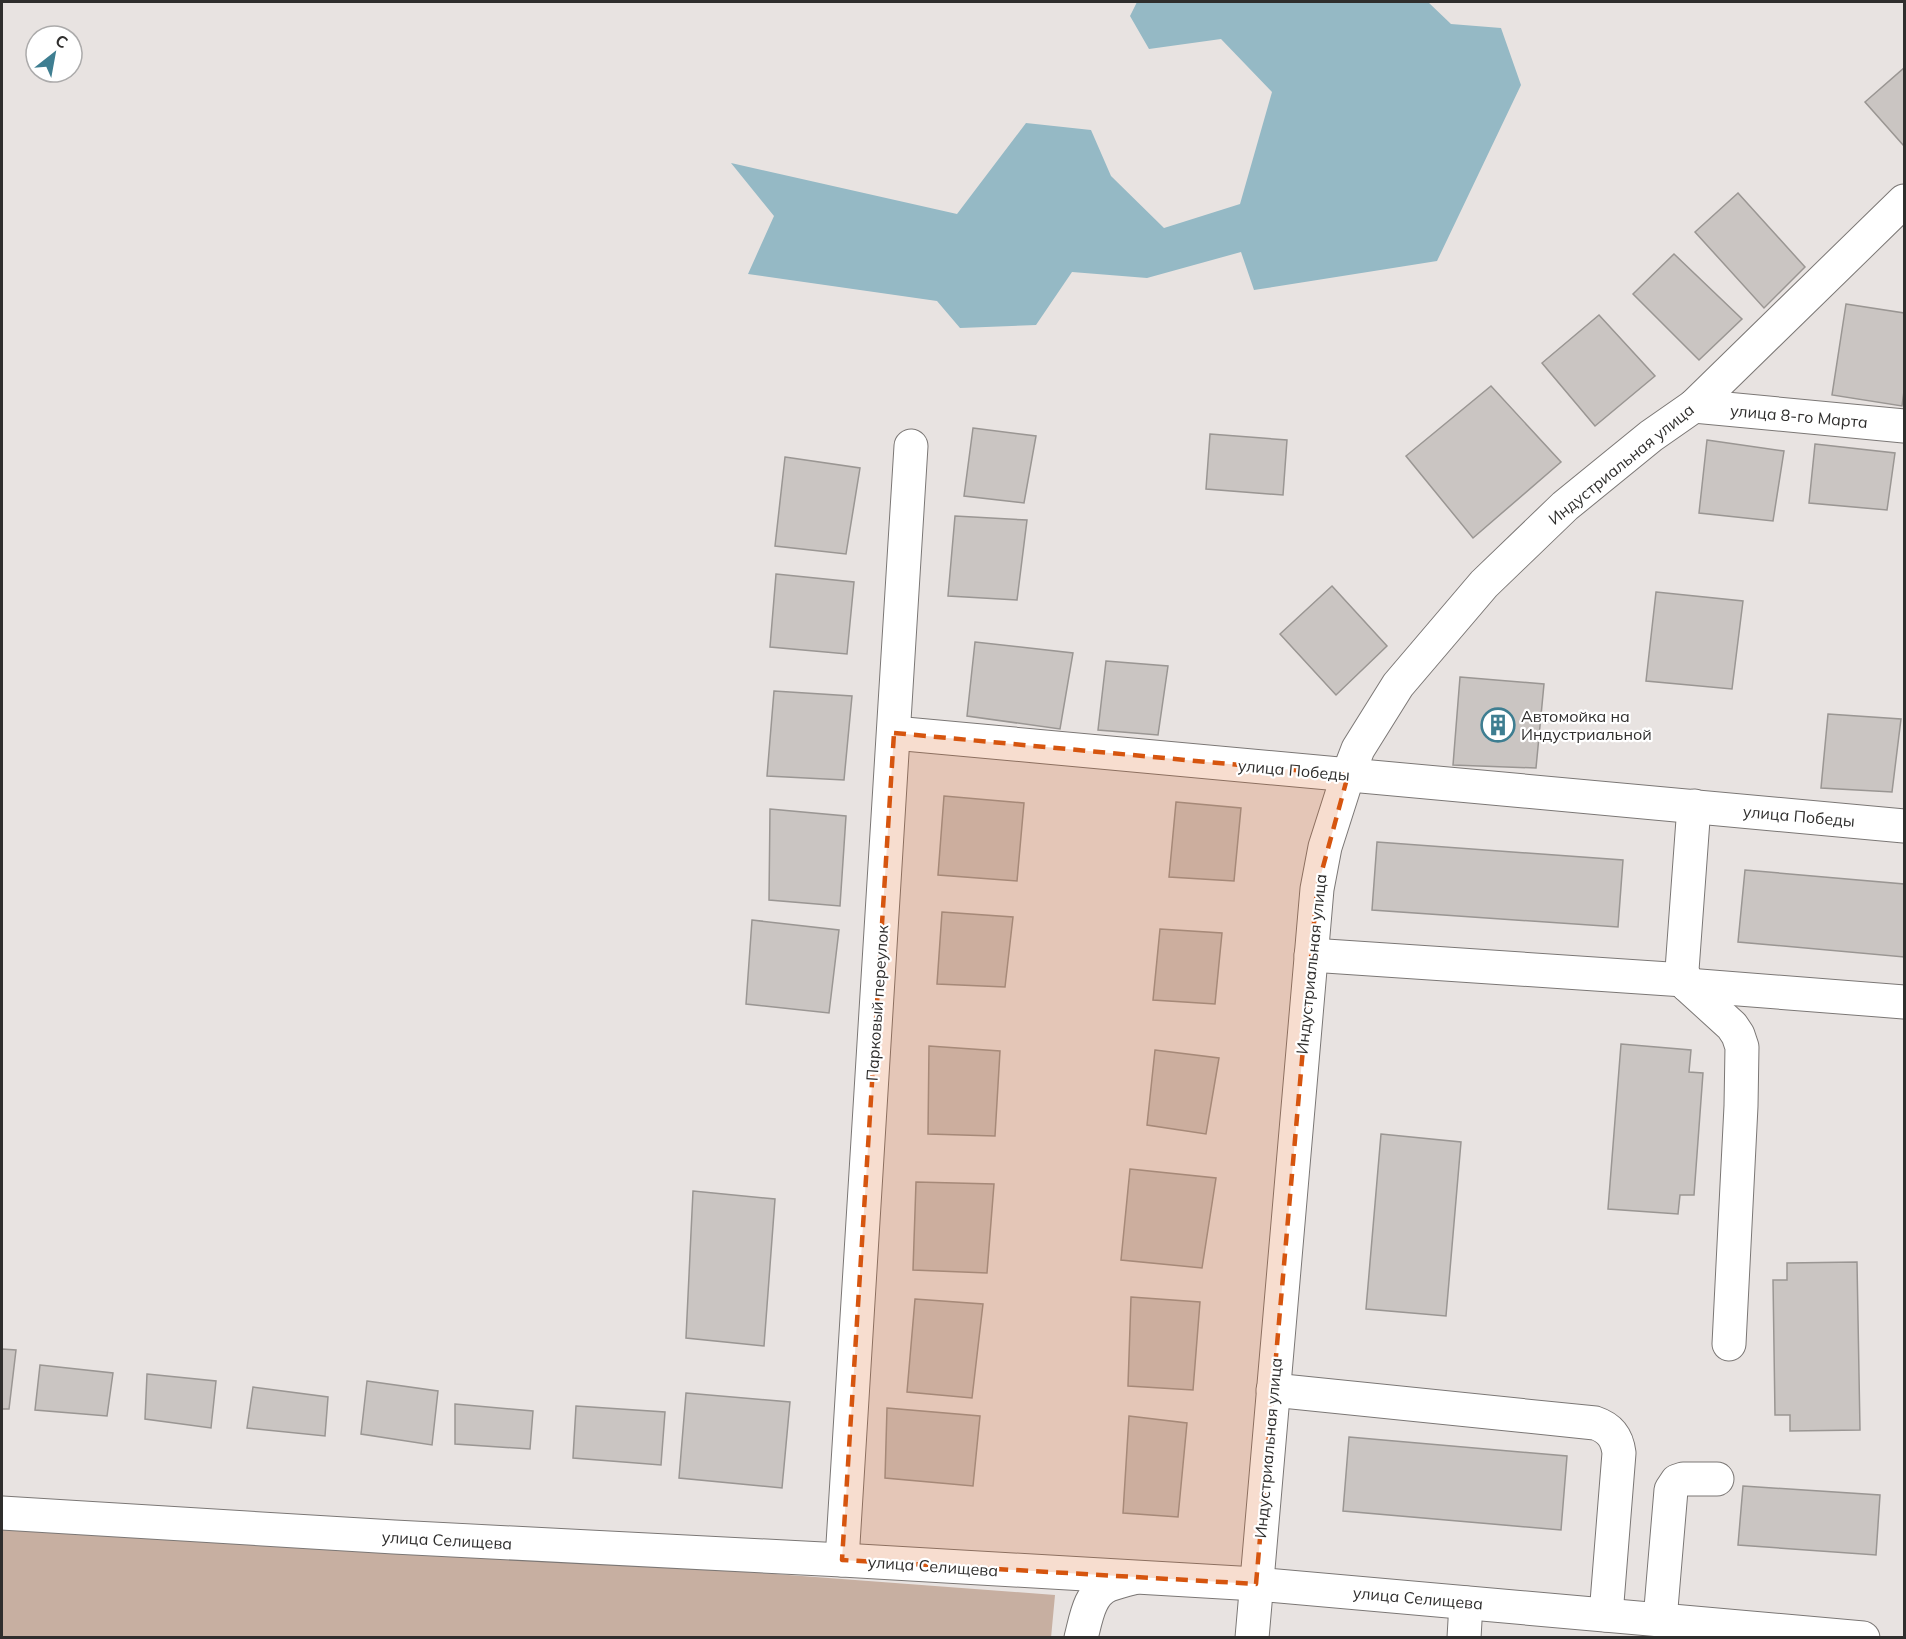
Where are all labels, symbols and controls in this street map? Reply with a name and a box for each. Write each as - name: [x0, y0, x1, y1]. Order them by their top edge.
- north arrow: [24, 24, 84, 84]
- text: С: [52, 30, 72, 53]
- street label: Индустриальная улица: [1544, 399, 1698, 529]
- street label: улица 8-го Марта: [1729, 400, 1869, 432]
- place label: Автомойка на Индустриальной: [1521, 706, 1652, 744]
- building icon: Автомойка на Индустриальной: [1480, 707, 1516, 743]
- street label: улица Победы: [1237, 755, 1351, 785]
- street label: улица Победы: [1742, 801, 1856, 831]
- street label: Индустриальная улица: [1292, 873, 1330, 1055]
- street label: Парковый переулок: [862, 924, 892, 1082]
- street label: Индустриальная улица: [1250, 1357, 1286, 1539]
- street label: улица Селищева: [381, 1527, 513, 1553]
- street label: улица Селищева: [867, 1551, 999, 1581]
- street label: улица Селищева: [1352, 1582, 1484, 1614]

